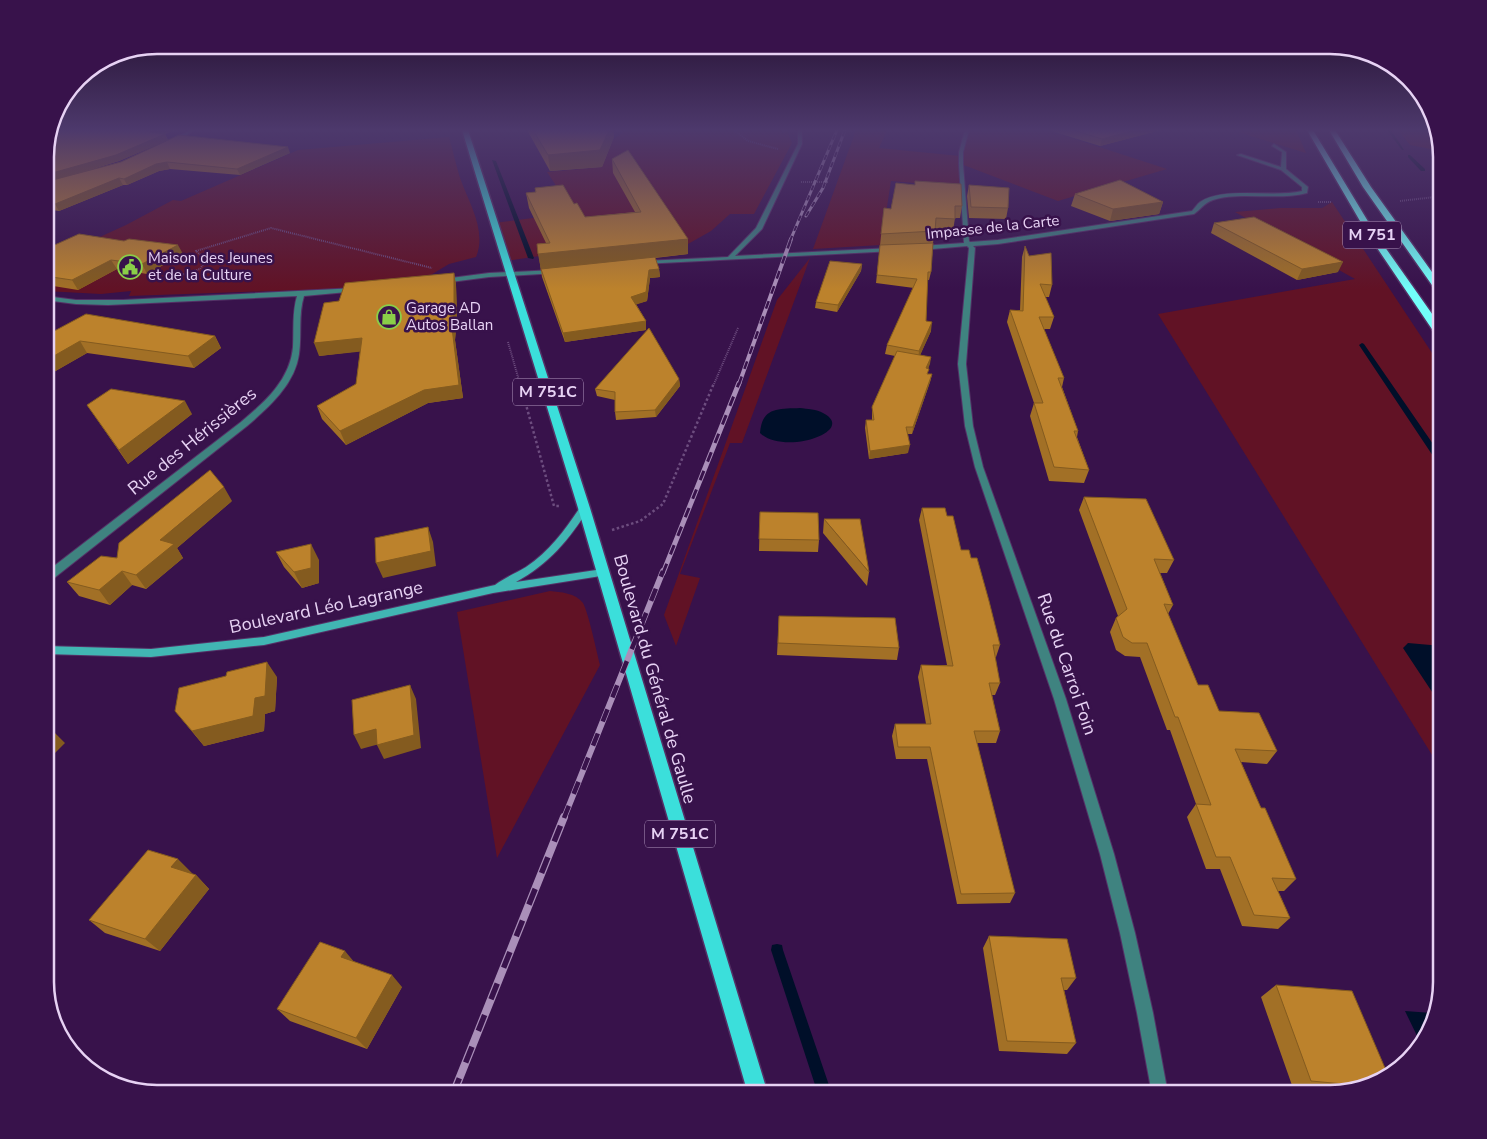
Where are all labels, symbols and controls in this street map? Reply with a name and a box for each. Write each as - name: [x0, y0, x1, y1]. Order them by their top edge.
- street label: Impasse de la Carte: [926, 210, 1060, 244]
- road number: M 751: [1343, 222, 1401, 248]
- place label: Maison des Jeunes et de la Culture: [148, 248, 273, 285]
- public building icon: Maison des Jeunes et de la Culture: [117, 254, 143, 280]
- place label: Garage AD Autos Ballan: [406, 298, 493, 335]
- shop icon: Garage AD Autos Ballan: [376, 304, 402, 330]
- road number: M 751C: [513, 378, 583, 406]
- street label: Rue des Hérissières: [123, 382, 261, 500]
- street label: Boulevard du Général de Gaulle: [608, 552, 702, 806]
- street label: Boulevard Léo Lagrange: [227, 575, 425, 639]
- street label: Rue du Carroi Foin: [1031, 590, 1103, 738]
- road number: M 751C: [645, 821, 715, 848]

